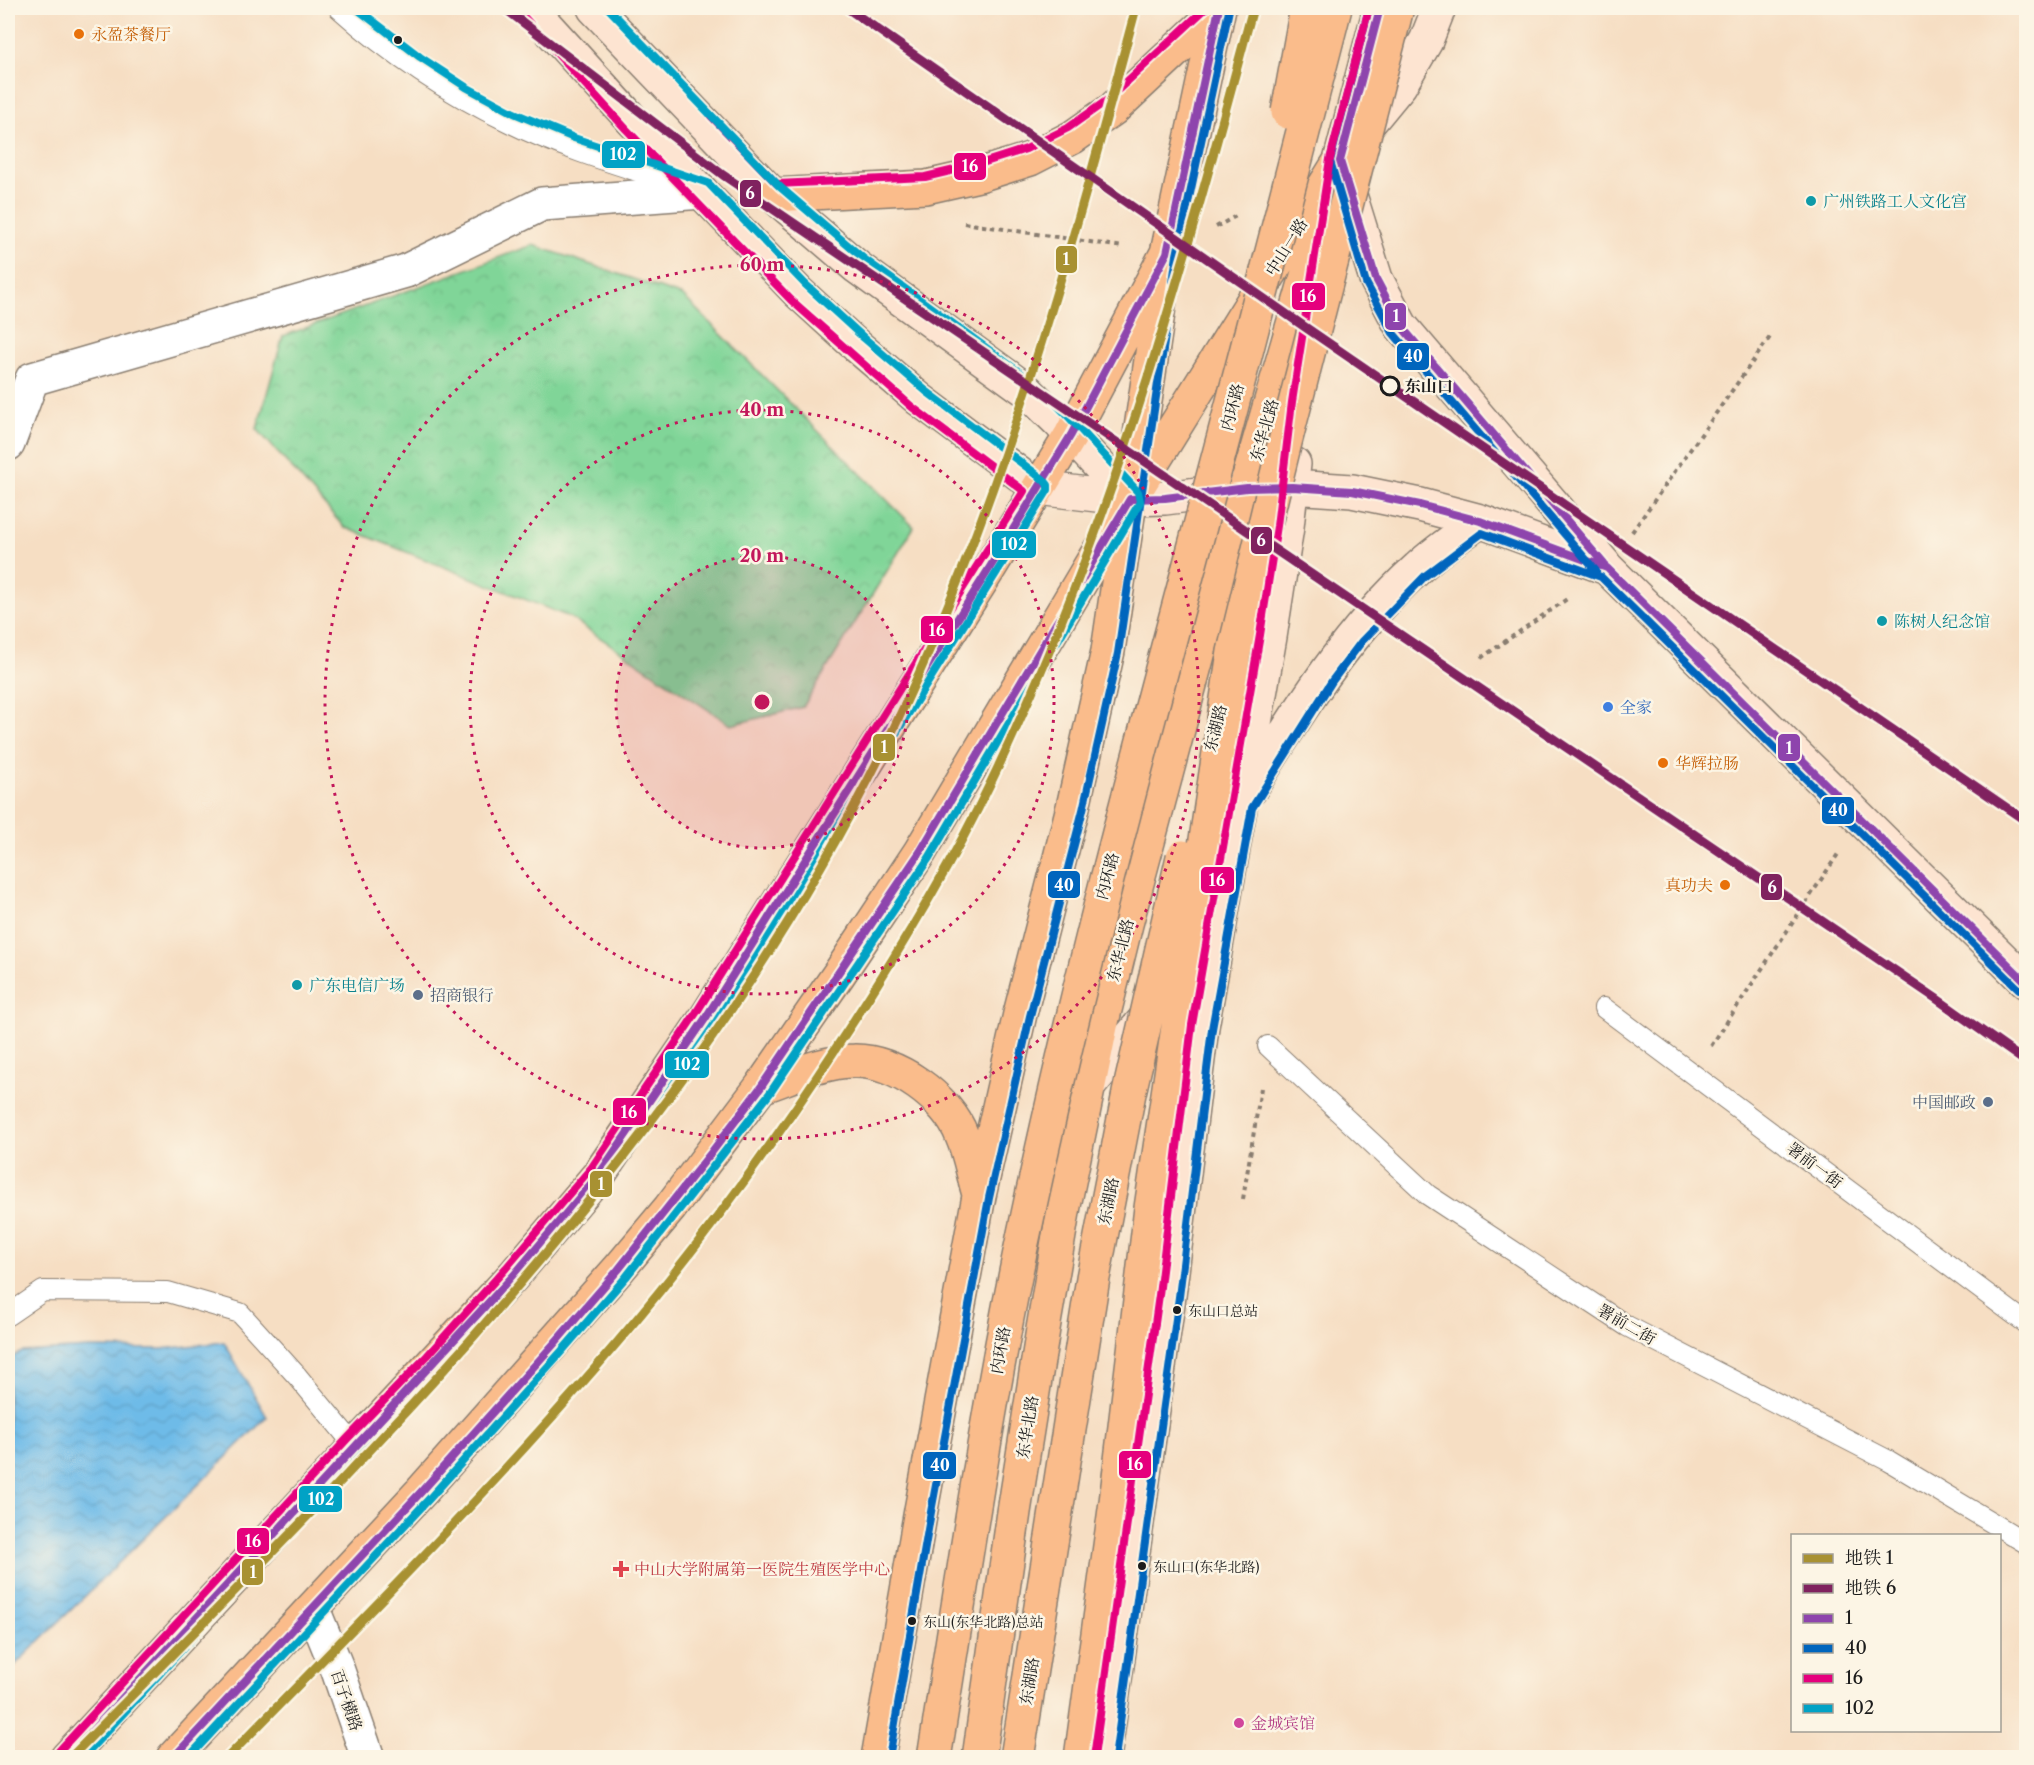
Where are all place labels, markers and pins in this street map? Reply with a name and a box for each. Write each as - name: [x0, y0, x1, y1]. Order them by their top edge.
- place label: 永盈茶餐厅: [91, 24, 171, 44]
- marker: 永盈茶餐厅: [72, 27, 86, 41]
- unlabelled marker: [392, 34, 404, 46]
- place label: 广州铁路工人文化宫: [1823, 191, 1967, 211]
- marker: 广州铁路工人文化宫: [1804, 194, 1818, 208]
- marker: 东山口: [1380, 376, 1400, 396]
- place label: 东山口: [1405, 376, 1453, 396]
- place label: 陈树人纪念馆: [1894, 611, 1990, 631]
- marker: 陈树人纪念馆: [1875, 614, 1889, 628]
- centre of rings: [752, 692, 772, 712]
- place label: 全家: [1620, 697, 1652, 717]
- marker: 全家: [1601, 700, 1615, 714]
- place label: 华辉拉肠: [1675, 753, 1739, 773]
- marker: 华辉拉肠: [1656, 756, 1670, 770]
- place label: 真功夫: [1665, 875, 1713, 895]
- marker: 真功夫: [1718, 878, 1732, 892]
- place label: 广东电信广场: [309, 975, 405, 995]
- marker: 广东电信广场: [290, 978, 304, 992]
- place label: 招商银行: [430, 985, 494, 1005]
- marker: 招商银行: [411, 988, 425, 1002]
- place label: 中国邮政: [1912, 1092, 1976, 1112]
- marker: 中国邮政: [1981, 1095, 1995, 1109]
- place label: 东山口总站: [1188, 1302, 1258, 1320]
- marker: 东山口总站: [1171, 1304, 1183, 1316]
- place label: 东山口(东华北路): [1153, 1558, 1260, 1576]
- place label: 中山大学附属第一医院生殖医学中心: [634, 1559, 890, 1579]
- marker: 中山大学附属第一医院生殖医学中心: [612, 1560, 630, 1578]
- marker: 东山口(东华北路): [1136, 1560, 1148, 1572]
- place label: 东山(东华北路)总站: [923, 1613, 1044, 1631]
- marker: 东山(东华北路)总站: [906, 1615, 918, 1627]
- place label: 金城宾馆: [1251, 1713, 1315, 1733]
- marker: 金城宾馆: [1232, 1716, 1246, 1730]

